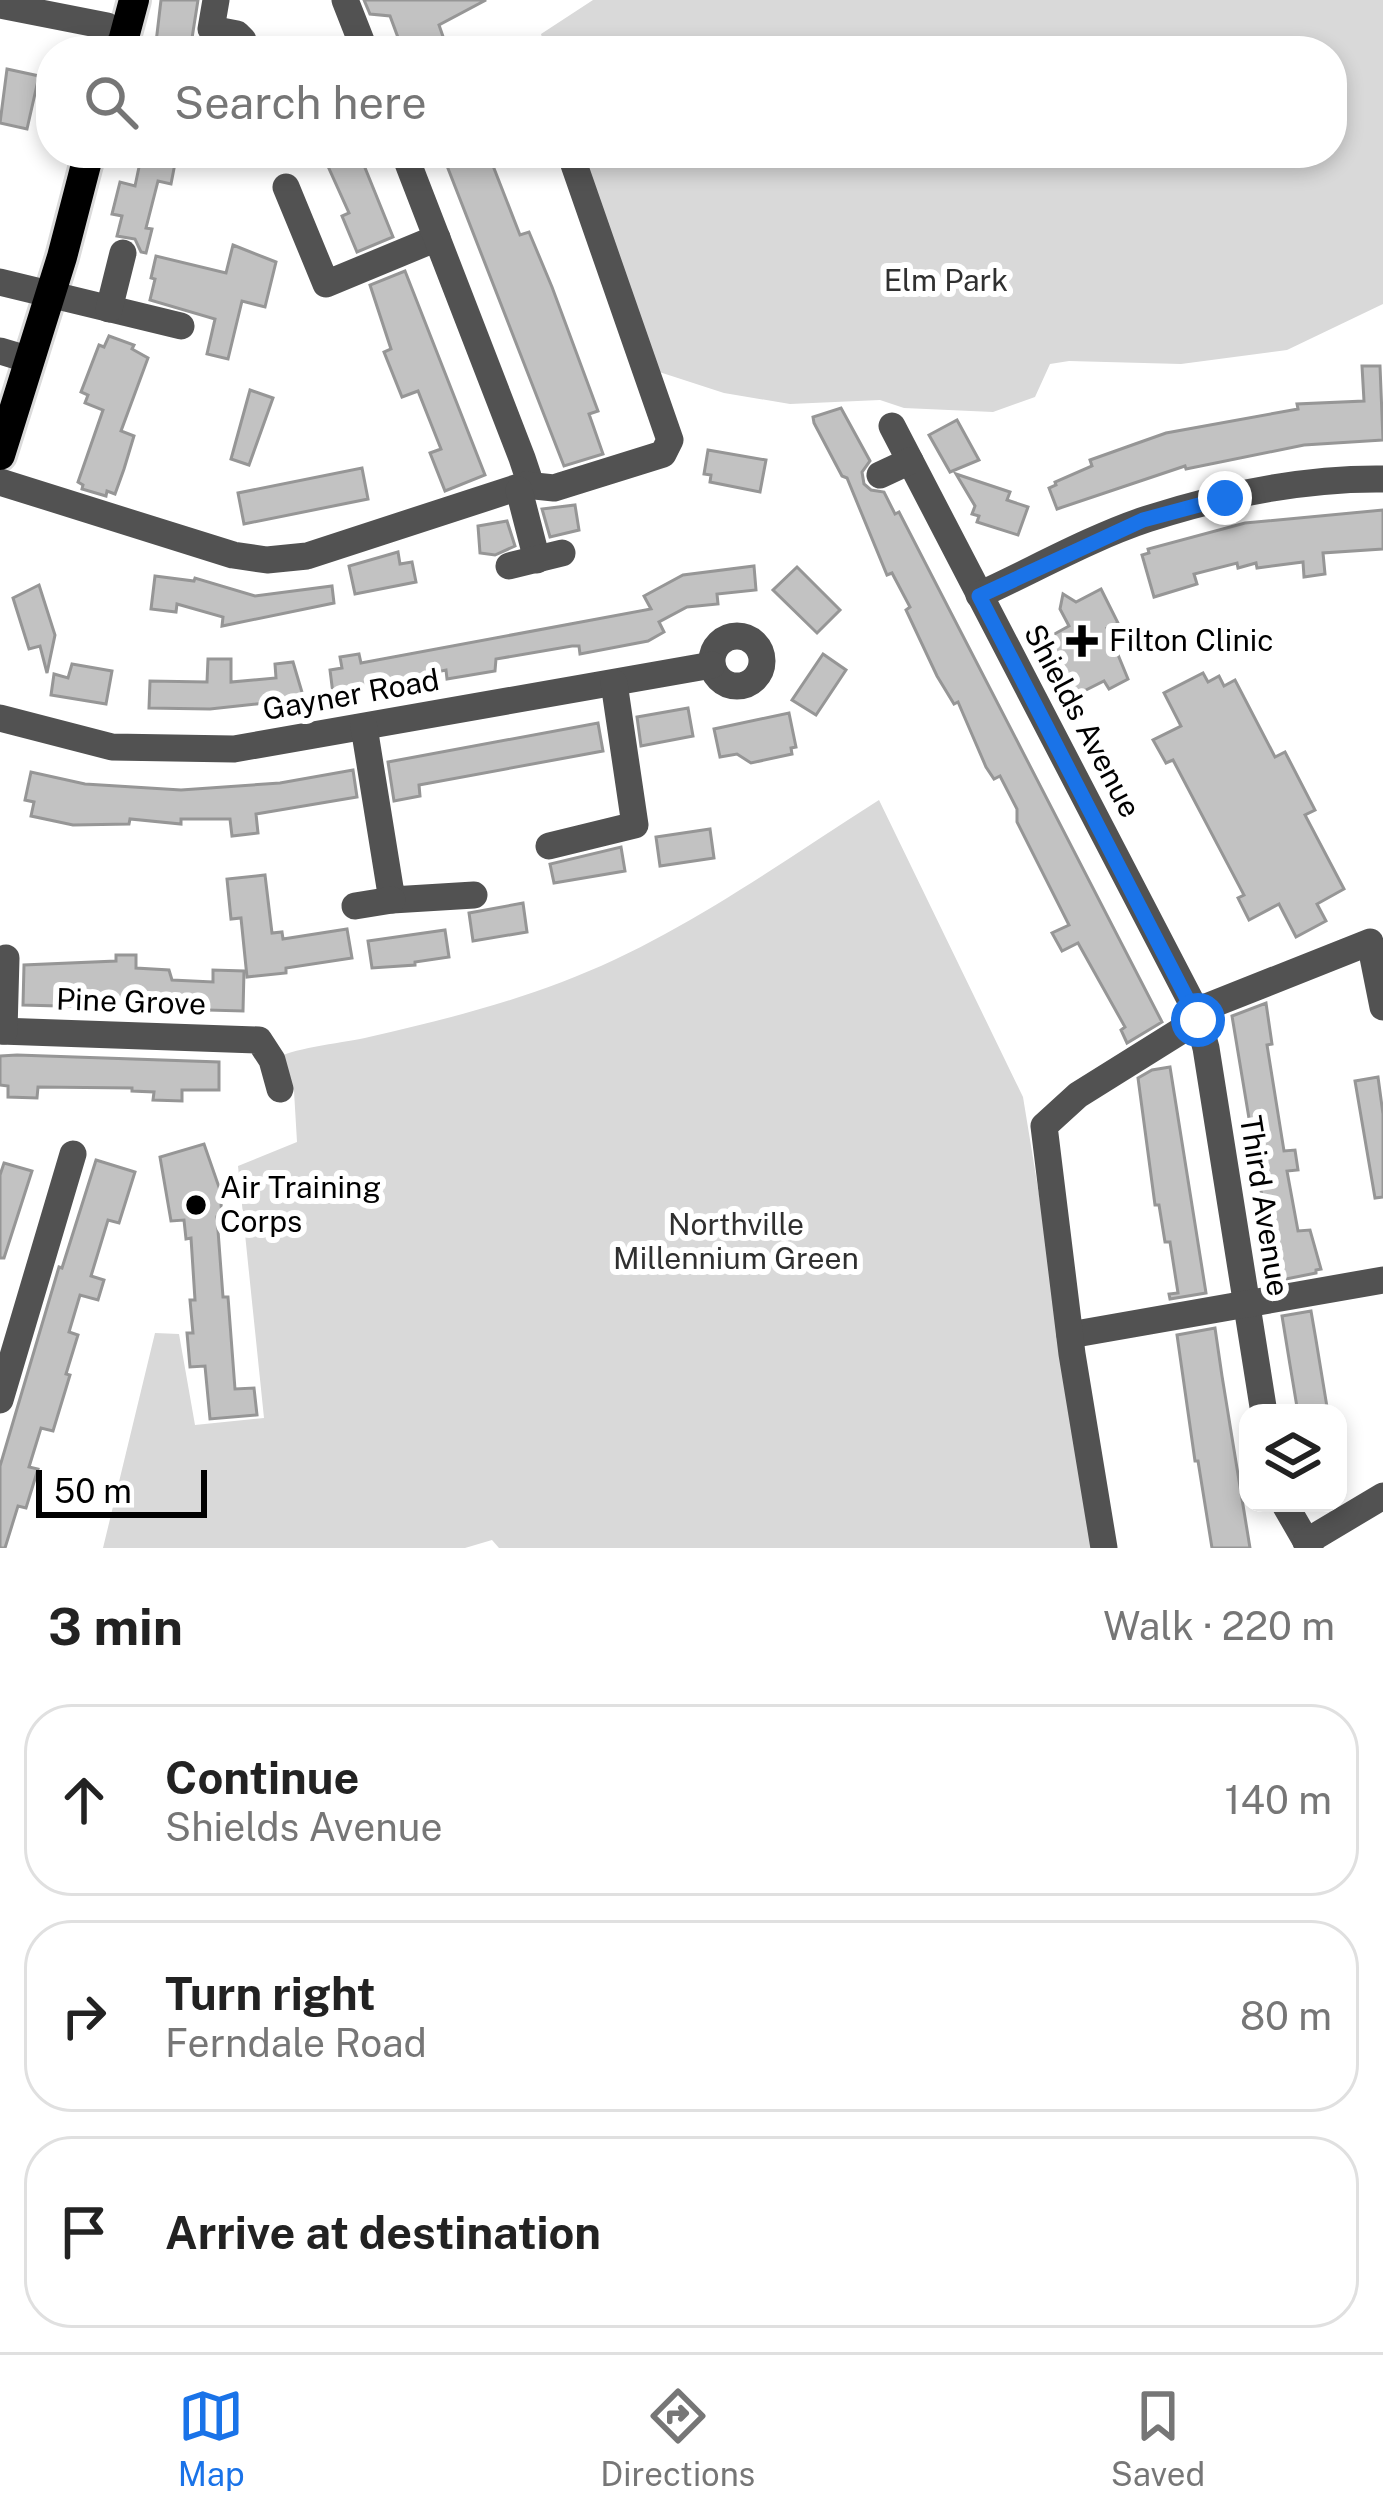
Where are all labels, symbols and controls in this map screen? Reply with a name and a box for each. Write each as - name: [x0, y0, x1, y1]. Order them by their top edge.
- search box: [36, 36, 1347, 168]
- icon: search: [78, 69, 144, 135]
- text: Search here: [174, 76, 427, 129]
- park label: Elm Park: [884, 262, 1008, 298]
- route end: [1198, 471, 1252, 525]
- street label: Shields Avenue: [1017, 618, 1149, 823]
- place label: Filton Clinic: [1109, 622, 1273, 658]
- marker: Filton Clinic: [1066, 625, 1098, 657]
- street label: Gayner Road: [260, 661, 442, 727]
- street label: Pine Grove: [55, 980, 207, 1022]
- route start: [1171, 993, 1225, 1047]
- street label: Third Avenue: [1233, 1113, 1297, 1299]
- place label: Air Training Corps: [220, 1169, 381, 1239]
- marker: Air Training Corps: [183, 1192, 209, 1218]
- park label: Northville Millennium Green: [613, 1206, 859, 1276]
- map controls: [1239, 1404, 1347, 1512]
- button: layers: [1239, 1404, 1347, 1512]
- scale bar: [36, 1464, 207, 1517]
- text: 50 m: [54, 1472, 132, 1510]
- text: 3 min: [48, 1597, 183, 1656]
- text: Walk · 220 m: [1103, 1603, 1335, 1649]
- text: Continue: [165, 1751, 359, 1804]
- icon: ahead: [51, 1767, 117, 1833]
- text: 140 m: [1225, 1777, 1332, 1823]
- text: Shields Avenue: [165, 1804, 442, 1850]
- text: Turn right: [165, 1967, 376, 2020]
- icon: right: [51, 1983, 117, 2049]
- text: 80 m: [1240, 1993, 1332, 2039]
- text: Ferndale Road: [165, 2020, 427, 2066]
- icon: arrive: [51, 2199, 117, 2265]
- text: Arrive at destination: [165, 2206, 601, 2259]
- tab: Map: [178, 2383, 245, 2493]
- tab: Directions: [600, 2383, 755, 2493]
- tab: Saved: [1111, 2383, 1205, 2493]

